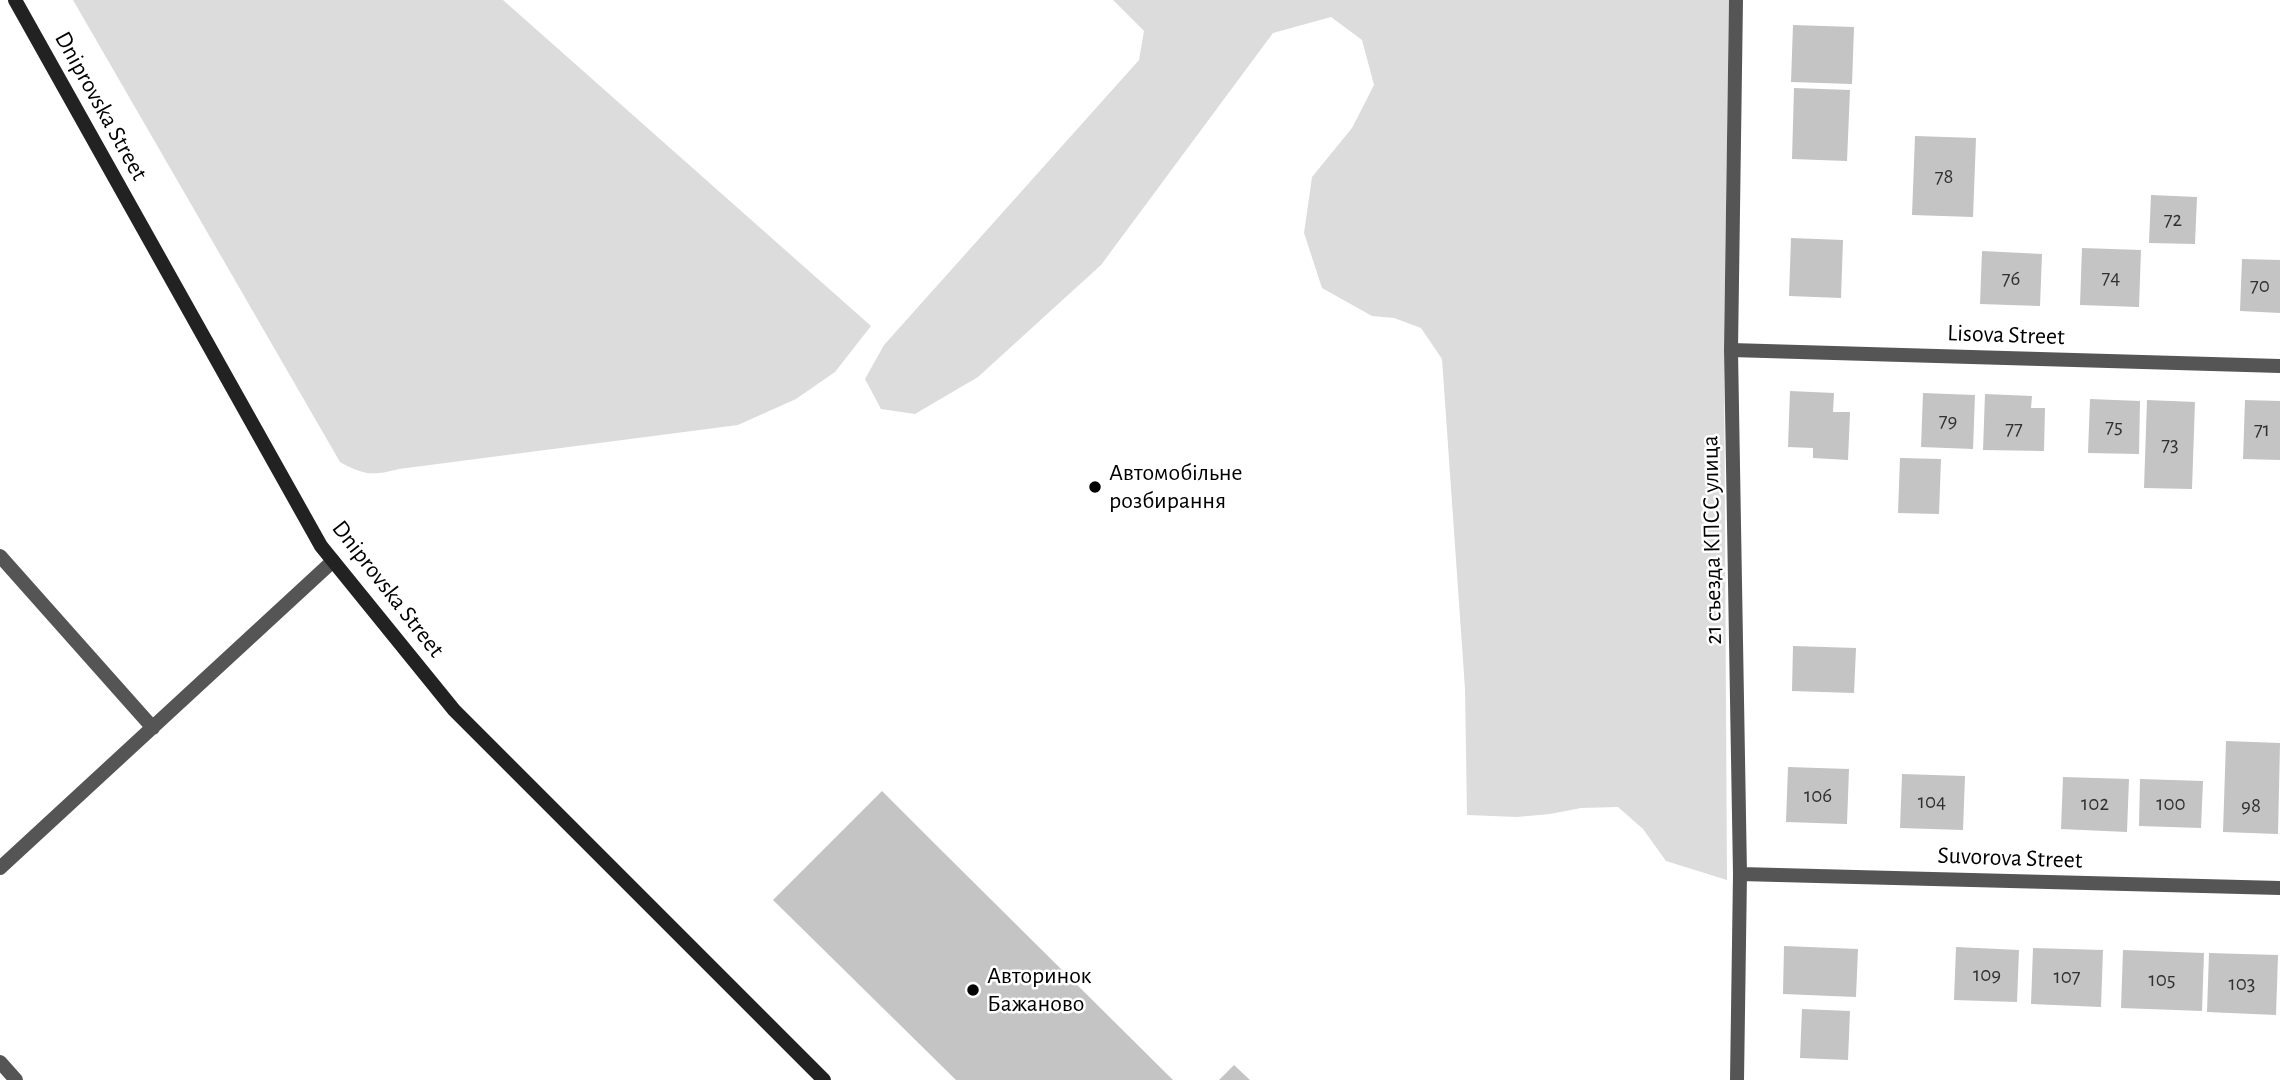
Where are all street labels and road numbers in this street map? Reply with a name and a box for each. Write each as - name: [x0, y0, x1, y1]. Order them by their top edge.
- street label: Dniprovska Street: [48, 26, 154, 186]
- street label: Lisova Street: [1947, 319, 2065, 351]
- street label: 21 съезда КПСС улица: [1696, 435, 1728, 645]
- street label: Dniprovska Street: [326, 515, 450, 663]
- street label: Suvorova Street: [1937, 841, 2083, 875]

